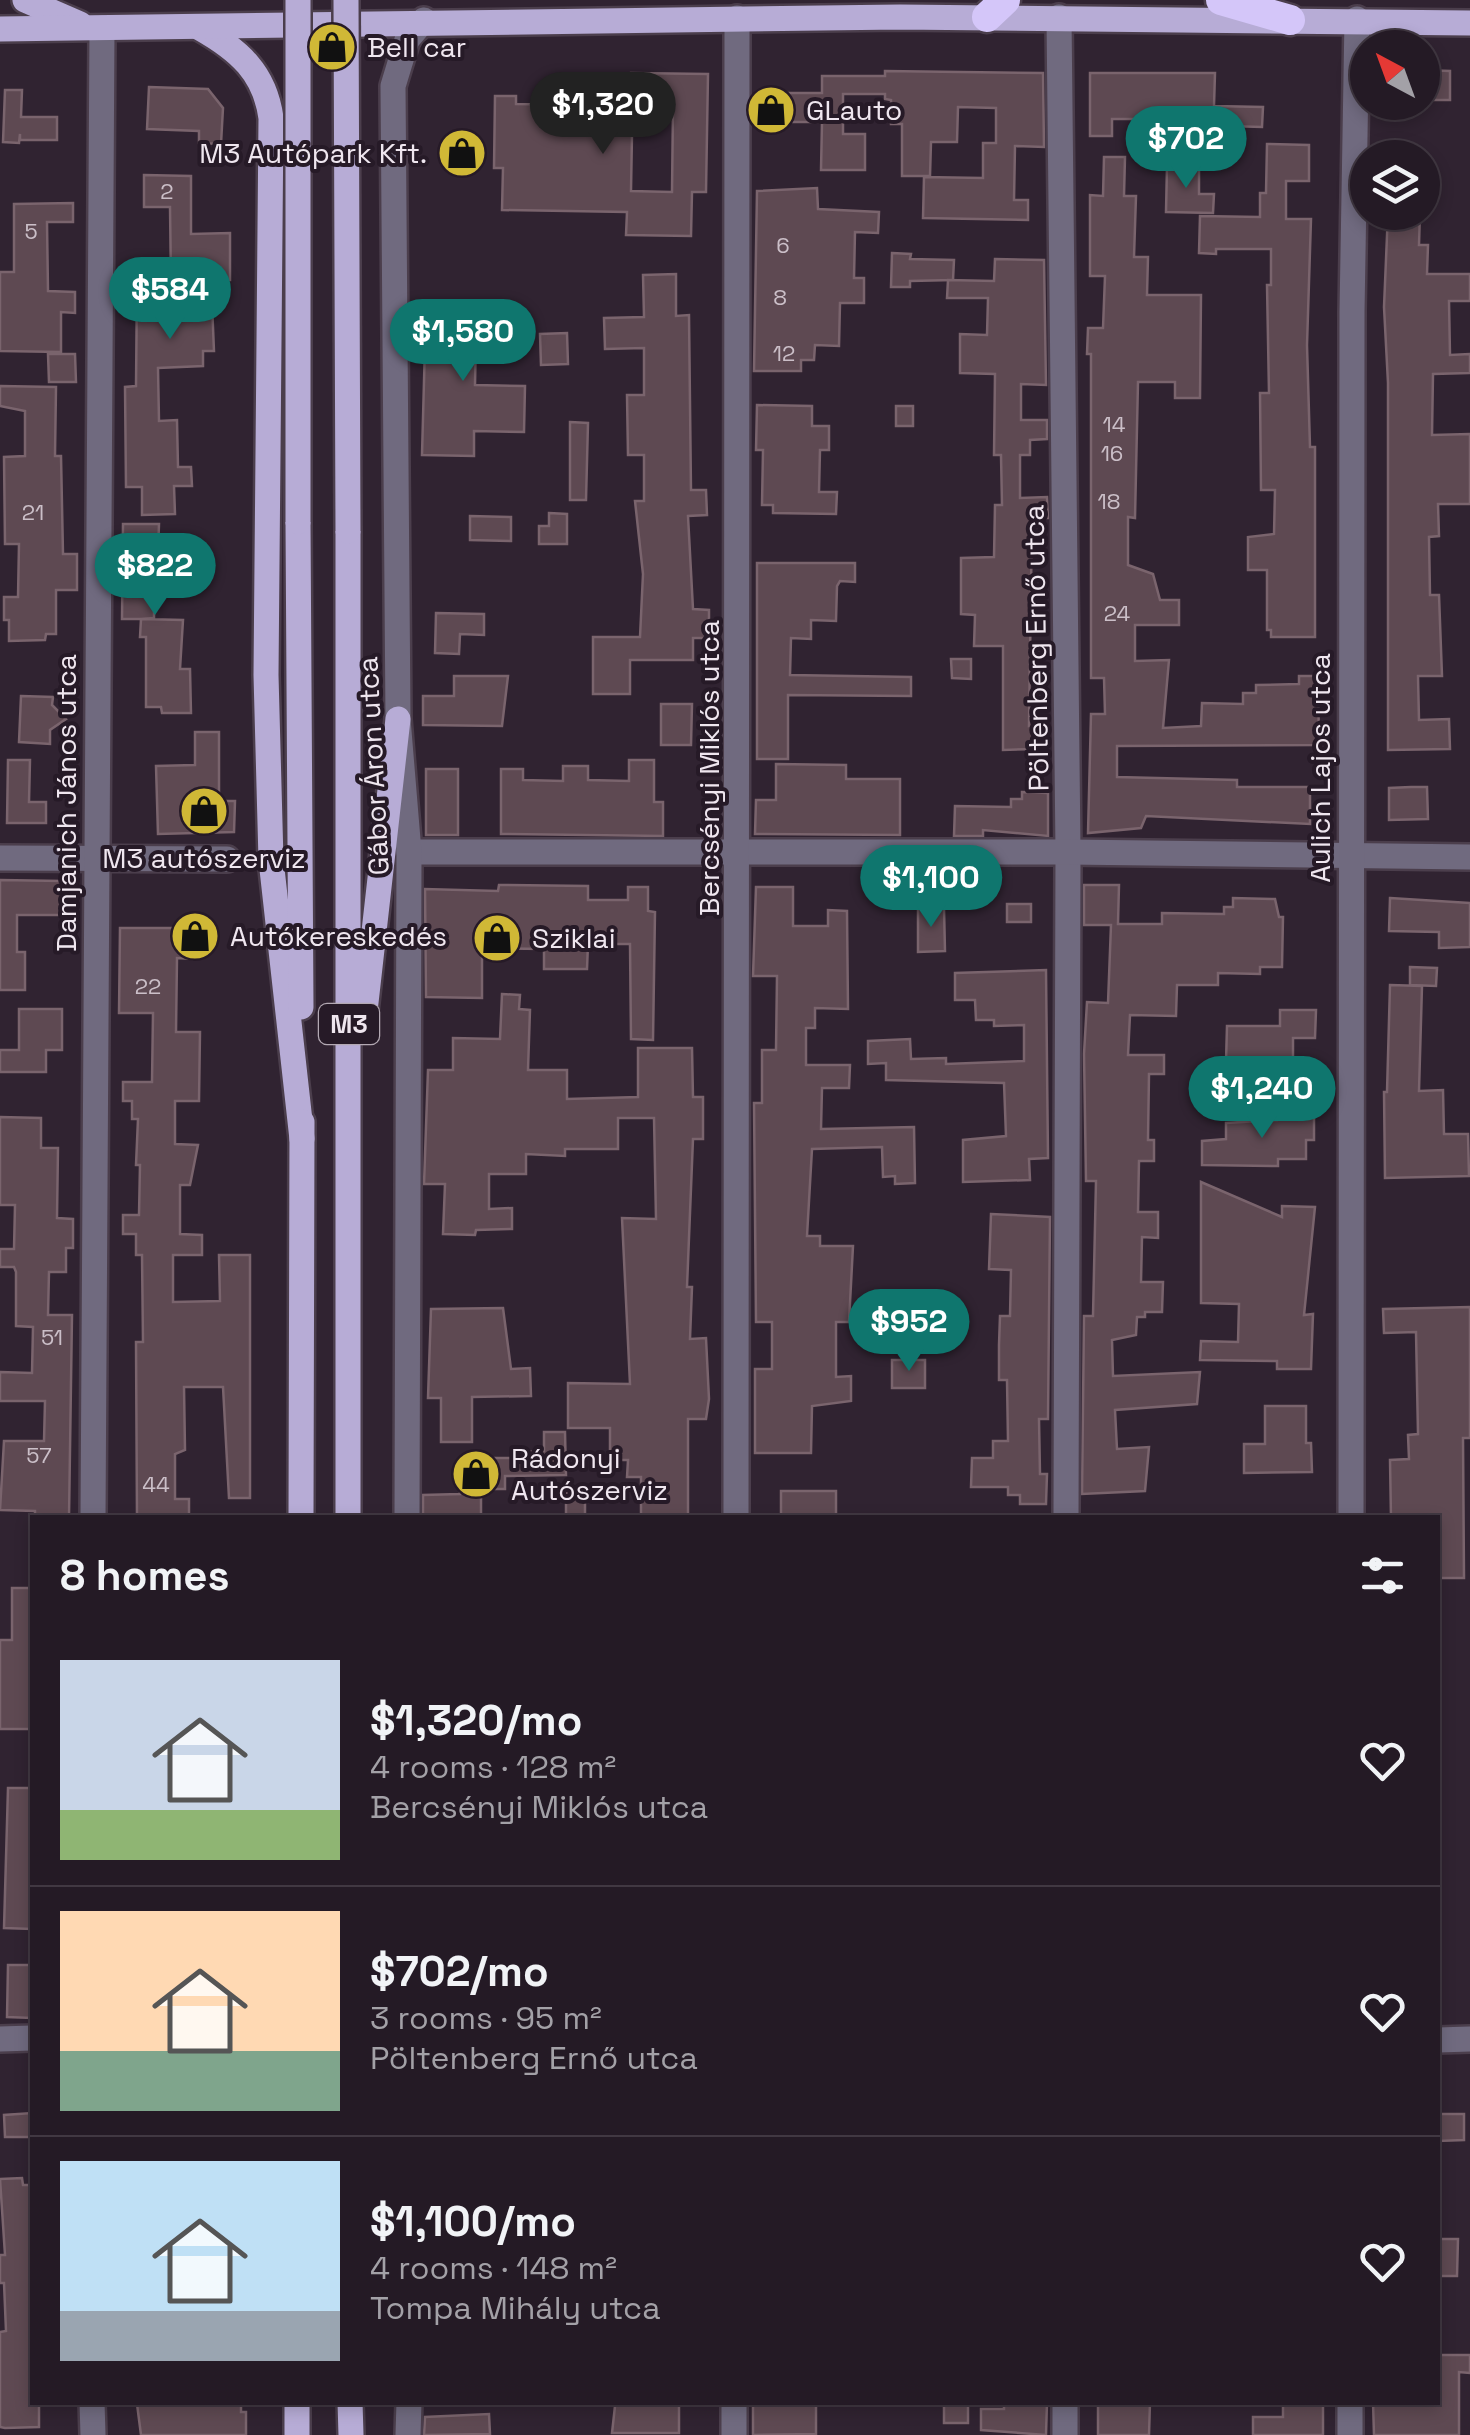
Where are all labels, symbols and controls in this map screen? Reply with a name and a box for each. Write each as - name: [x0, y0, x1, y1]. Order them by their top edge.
- shop icon: Bell car: [306, 21, 358, 73]
- place label: Bell car: [367, 29, 466, 65]
- north arrow: [1350, 30, 1440, 120]
- map controls: [1350, 30, 1440, 230]
- pin: $1,320: [522, 72, 684, 157]
- text: $1,320: [552, 84, 654, 124]
- shop icon: GLauto: [745, 84, 797, 136]
- place label: GLauto: [806, 92, 902, 128]
- pin: $702: [1127, 106, 1245, 191]
- text: $702: [1148, 118, 1224, 158]
- shop icon: M3 Autópark Kft.: [436, 127, 488, 179]
- place label: M3 Autópark Kft.: [199, 135, 427, 171]
- button: layers: [1350, 140, 1440, 230]
- house number: 2: [160, 177, 174, 205]
- house number: 5: [24, 217, 38, 245]
- house number: 6: [776, 231, 790, 259]
- pin: $584: [111, 257, 229, 342]
- text: $584: [131, 269, 209, 309]
- house number: 8: [773, 283, 787, 311]
- pin: $1,580: [382, 299, 544, 384]
- text: $1,580: [412, 311, 514, 351]
- house number: 12: [773, 339, 795, 367]
- house number: 14: [1103, 410, 1126, 438]
- house number: 16: [1101, 439, 1123, 467]
- house number: 18: [1098, 487, 1120, 515]
- house number: 21: [22, 498, 44, 526]
- street label: Pöltenberg Ernő utca: [1015, 504, 1057, 792]
- pin: $822: [96, 533, 214, 618]
- text: $822: [117, 545, 193, 585]
- house number: 24: [1104, 599, 1130, 627]
- street label: Bercsényi Miklós utca: [691, 620, 727, 916]
- street label: Aulich Lajos utca: [1302, 653, 1338, 883]
- street label: Damjanich János utca: [48, 654, 84, 952]
- street label: Gábor Áron utca: [349, 656, 397, 876]
- shop icon: M3 autószerviz: [178, 785, 230, 837]
- place label: M3 autószerviz: [102, 840, 306, 876]
- pin: $1,100: [850, 845, 1012, 930]
- text: $1,100: [882, 857, 980, 897]
- shop icon: Autókereskedés: [169, 910, 221, 962]
- shop icon: Sziklai: [471, 912, 523, 964]
- place label: Autókereskedés: [230, 918, 447, 954]
- place label: Sziklai: [532, 920, 616, 956]
- house number: 22: [135, 972, 161, 1000]
- road number: M3: [319, 1004, 379, 1044]
- pin: $1,240: [1181, 1056, 1343, 1141]
- text: $1,240: [1211, 1068, 1313, 1108]
- pin: $952: [850, 1289, 968, 1374]
- text: $952: [870, 1301, 948, 1341]
- house number: 51: [41, 1323, 63, 1351]
- place label: Rádonyi Autószerviz: [511, 1440, 668, 1508]
- house number: 57: [26, 1441, 52, 1469]
- shop icon: Rádonyi Autószerviz: [450, 1448, 502, 1500]
- house number: 44: [142, 1470, 170, 1498]
- icon: filters: [1355, 1548, 1410, 1603]
- text: 8 homes: [60, 1549, 230, 1602]
- text: $1,320/mo: [370, 1694, 582, 1747]
- icon: home: [140, 1700, 260, 1820]
- icon: heart: [1355, 1733, 1410, 1788]
- text: 4 rooms · 128 m²: [370, 1747, 616, 1787]
- text: Bercsényi Miklós utca: [370, 1787, 708, 1827]
- text: $702/mo: [370, 1945, 549, 1998]
- icon: home: [140, 1951, 260, 2071]
- icon: heart: [1355, 1984, 1410, 2039]
- text: 3 rooms · 95 m²: [370, 1998, 602, 2038]
- text: Pöltenberg Ernő utca: [370, 2038, 698, 2078]
- text: $1,100/mo: [370, 2195, 576, 2248]
- icon: home: [140, 2201, 260, 2321]
- icon: heart: [1355, 2234, 1410, 2289]
- text: 4 rooms · 148 m²: [370, 2248, 617, 2288]
- text: Tompa Mihály utca: [370, 2288, 661, 2328]

